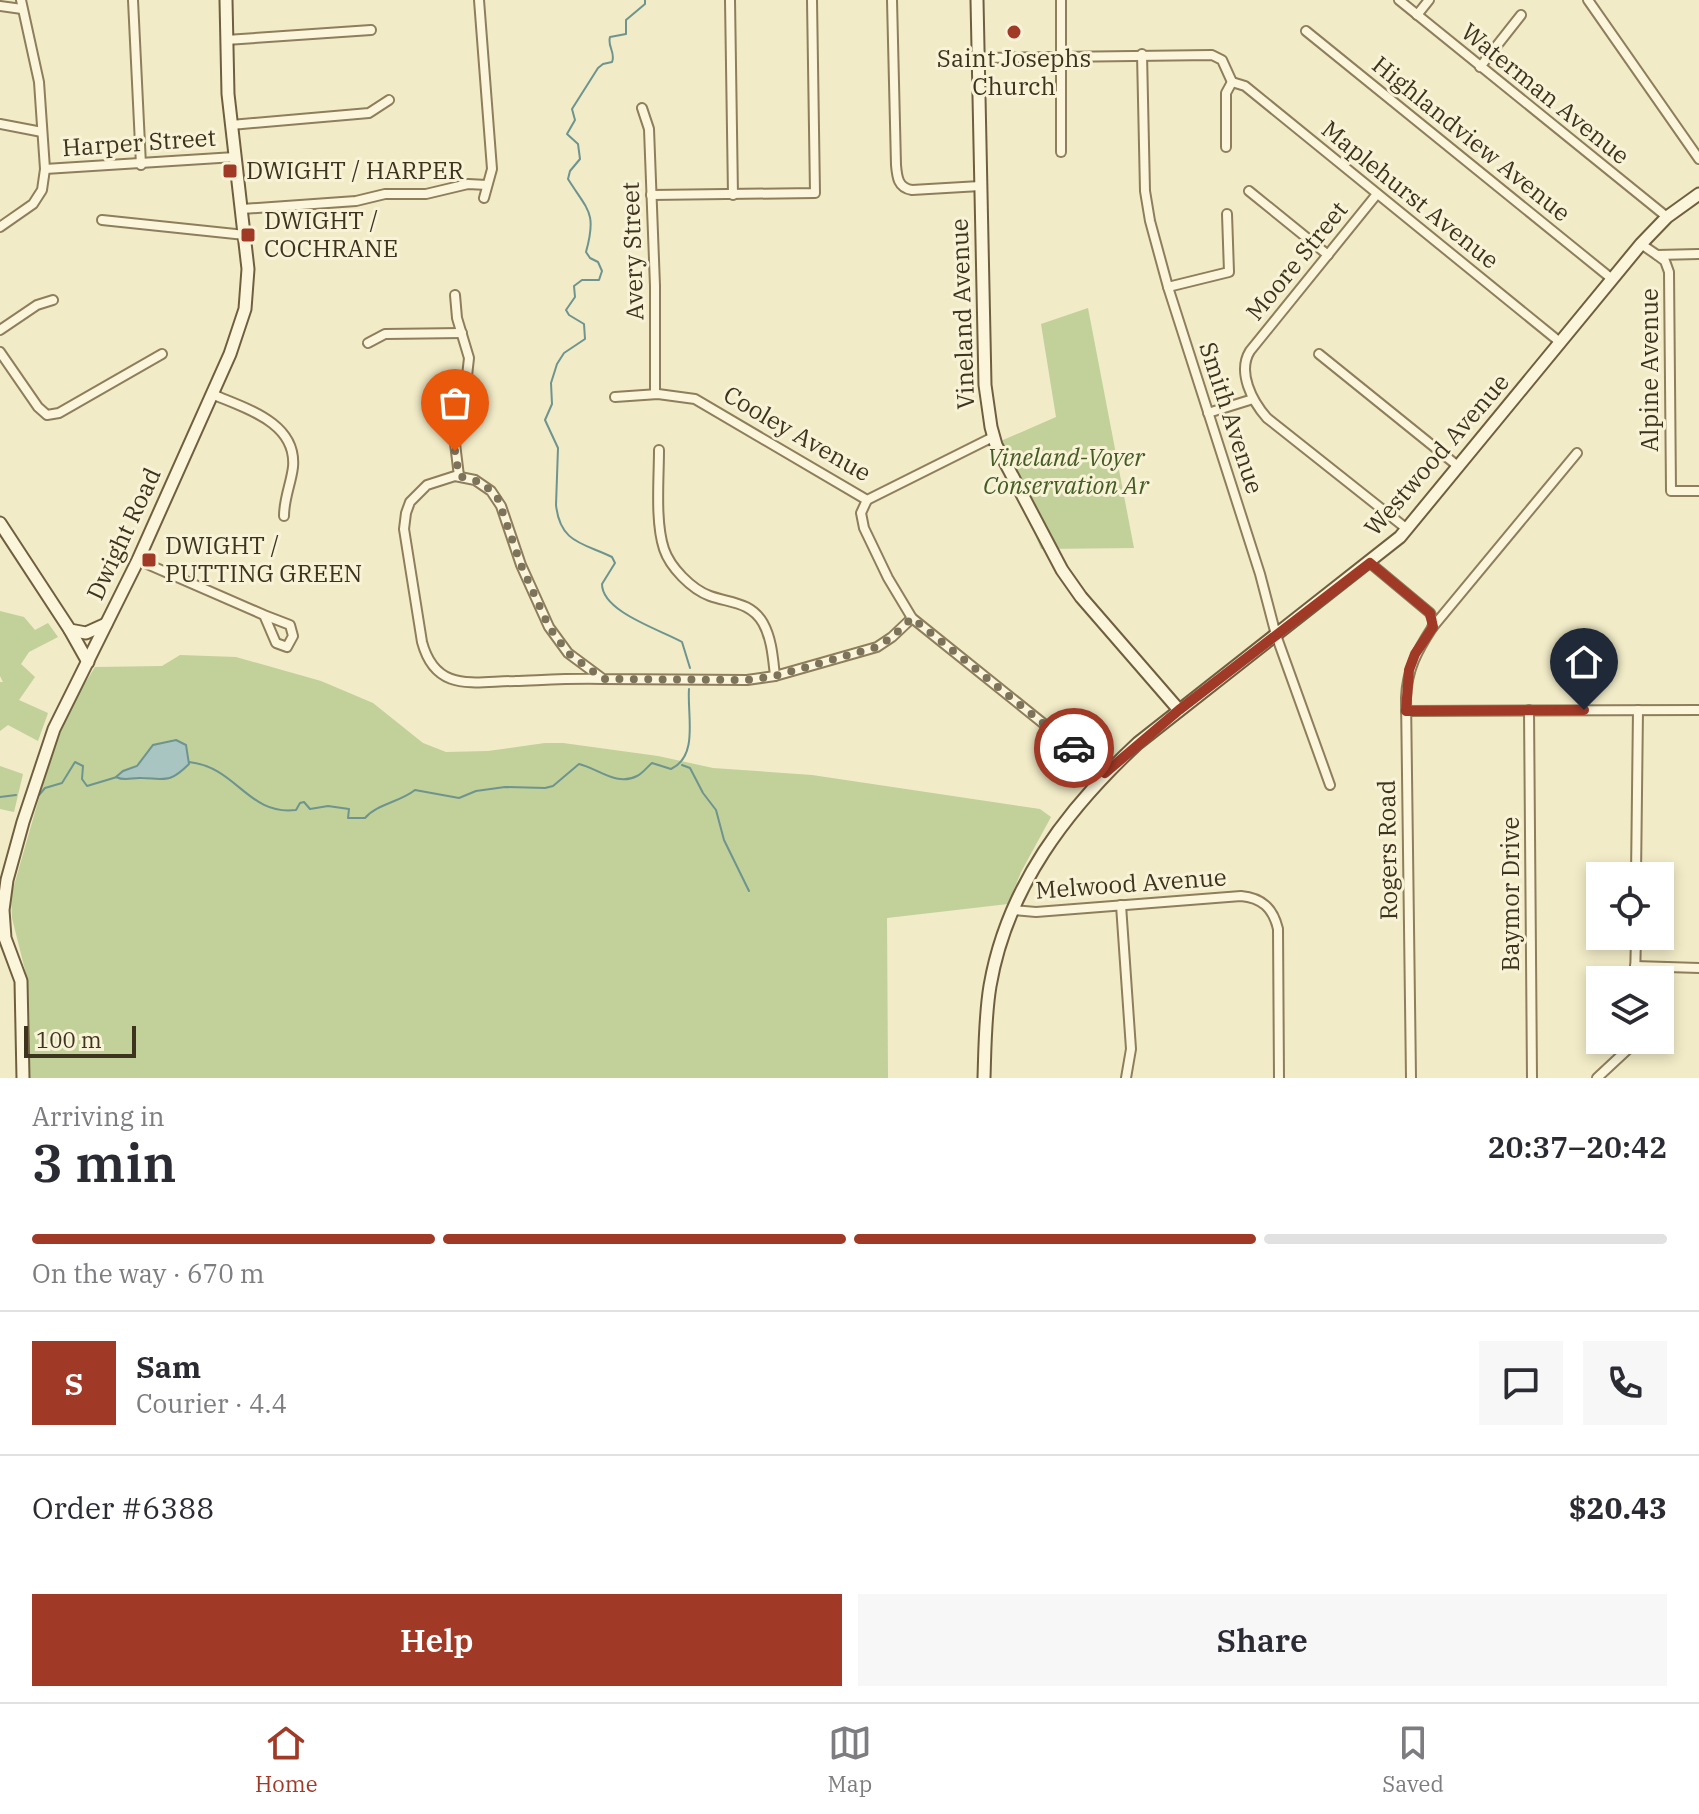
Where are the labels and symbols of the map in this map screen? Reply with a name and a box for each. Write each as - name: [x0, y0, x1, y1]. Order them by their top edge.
- street label: Waterman Avenue: [1455, 15, 1636, 171]
- marker: Saint Josephs Church: [1005, 23, 1023, 41]
- place label: Saint Josephs Church: [937, 42, 1091, 102]
- street label: Highlandview Avenue: [1366, 48, 1577, 228]
- street label: Maplehurst Avenue: [1315, 113, 1506, 276]
- street label: Harper Street: [61, 121, 217, 163]
- place label: DWIGHT / HARPER: [246, 154, 464, 186]
- marker: DWIGHT / HARPER: [221, 162, 239, 180]
- street label: Avery Street: [614, 181, 650, 321]
- street label: Moore Street: [1238, 194, 1354, 327]
- place label: DWIGHT / COCHRANE: [264, 204, 398, 264]
- street label: Vineland Avenue: [943, 218, 981, 410]
- marker: DWIGHT / COCHRANE: [239, 226, 257, 244]
- street label: Alpine Avenue: [1633, 288, 1665, 452]
- street label: Smith Avenue: [1192, 338, 1272, 498]
- street label: Westwood Avenue: [1357, 366, 1516, 542]
- pin: [421, 369, 489, 451]
- street label: Cooley Avenue: [718, 378, 877, 488]
- park label: Vineland-Voyer Conservation Ar: [983, 441, 1150, 501]
- street label: Dwight Road: [78, 462, 168, 605]
- place label: DWIGHT / PUTTING GREEN: [165, 529, 362, 589]
- marker: DWIGHT / PUTTING GREEN: [140, 551, 158, 569]
- pin: [1550, 628, 1618, 710]
- courier: [1034, 708, 1114, 788]
- street label: Rogers Road: [1370, 780, 1404, 920]
- street label: Baymor Drive: [1494, 817, 1526, 971]
- street label: Melwood Avenue: [1034, 860, 1228, 906]
- scale bar: [24, 1022, 136, 1058]

